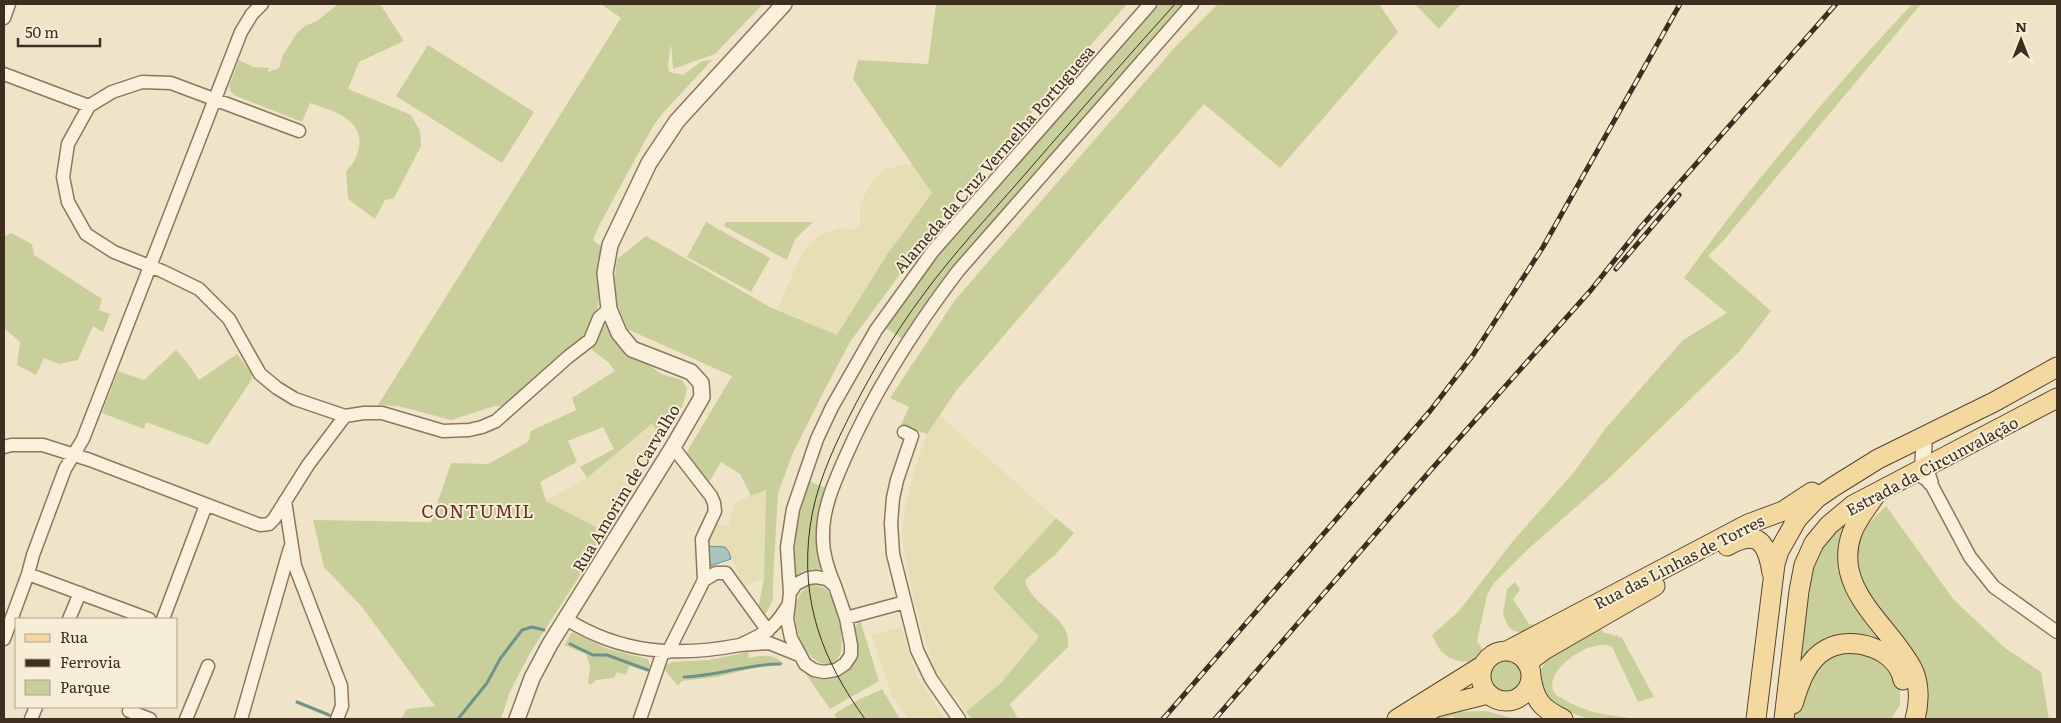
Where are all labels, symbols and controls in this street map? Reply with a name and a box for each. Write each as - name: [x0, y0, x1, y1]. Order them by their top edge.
- scale bar: [18, 15, 100, 47]
- north arrow: [1996, 15, 2046, 65]
- text: N: [2015, 16, 2027, 36]
- text: 50 m: [25, 20, 59, 43]
- street label: Alameda da Cruz Vermelha Portuguesa: [887, 39, 1099, 278]
- street label: Rua Amorim de Carvalho: [565, 399, 685, 576]
- street label: Estrada da Circunvalação: [1841, 409, 2022, 521]
- district label: CONTUMIL: [421, 497, 535, 524]
- street label: Rua das Linhas de Torres: [1589, 508, 1768, 615]
- legend: [15, 618, 178, 708]
- text: Rua: [60, 625, 89, 648]
- text: Ferrovia: [60, 650, 122, 673]
- text: Parque: [60, 675, 110, 698]

